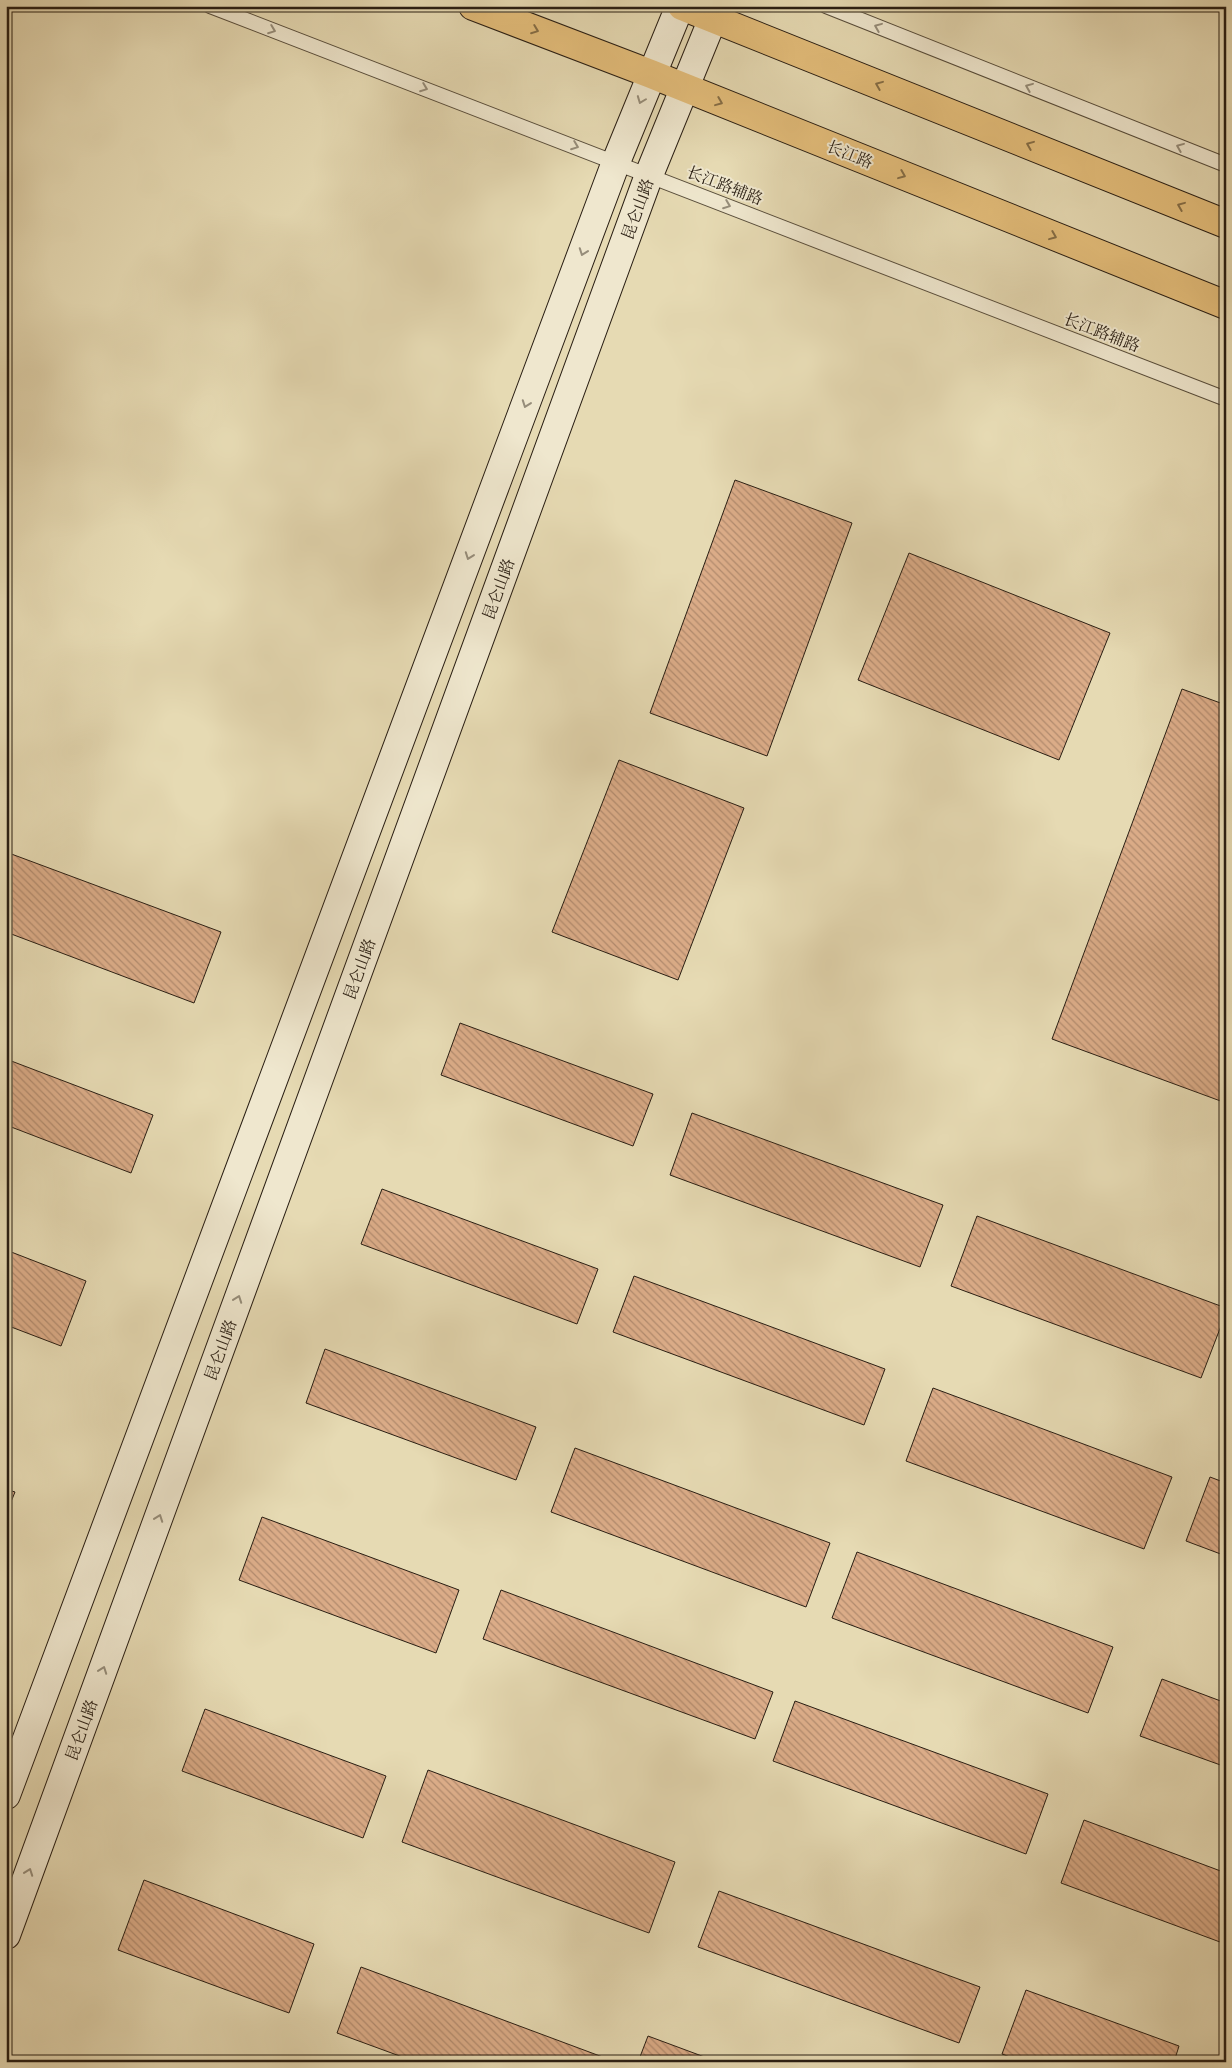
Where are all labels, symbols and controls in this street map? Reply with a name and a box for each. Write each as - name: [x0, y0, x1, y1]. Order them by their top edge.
- one-way arrow: [875, 23, 883, 33]
- one-way arrow: [267, 24, 276, 34]
- one-way arrow: [530, 24, 539, 34]
- one-way arrow: [875, 81, 884, 91]
- one-way arrow: [419, 82, 428, 92]
- one-way arrow: [1026, 83, 1034, 93]
- one-way arrow: [637, 95, 647, 104]
- one-way arrow: [714, 96, 723, 106]
- street label: 长江路: [824, 137, 876, 173]
- one-way arrow: [571, 141, 579, 151]
- one-way arrow: [1026, 141, 1035, 152]
- one-way arrow: [1177, 143, 1185, 153]
- street label: 长江路辅路: [684, 162, 766, 210]
- one-way arrow: [898, 170, 906, 180]
- street label: 昆仑山路: [618, 176, 658, 243]
- one-way arrow: [722, 199, 731, 209]
- one-way arrow: [1177, 201, 1185, 211]
- one-way arrow: [1048, 230, 1057, 240]
- one-way arrow: [579, 247, 589, 255]
- street label: 长江路辅路: [1061, 309, 1143, 357]
- one-way arrow: [522, 399, 532, 408]
- one-way arrow: [465, 551, 475, 560]
- street label: 昆仑山路: [479, 556, 519, 623]
- street label: 昆仑山路: [340, 936, 380, 1003]
- one-way arrow: [232, 1296, 242, 1304]
- street label: 昆仑山路: [201, 1317, 241, 1384]
- one-way arrow: [153, 1514, 163, 1523]
- one-way arrow: [97, 1667, 107, 1675]
- street label: 昆仑山路: [62, 1697, 102, 1764]
- one-way arrow: [23, 1869, 33, 1877]

